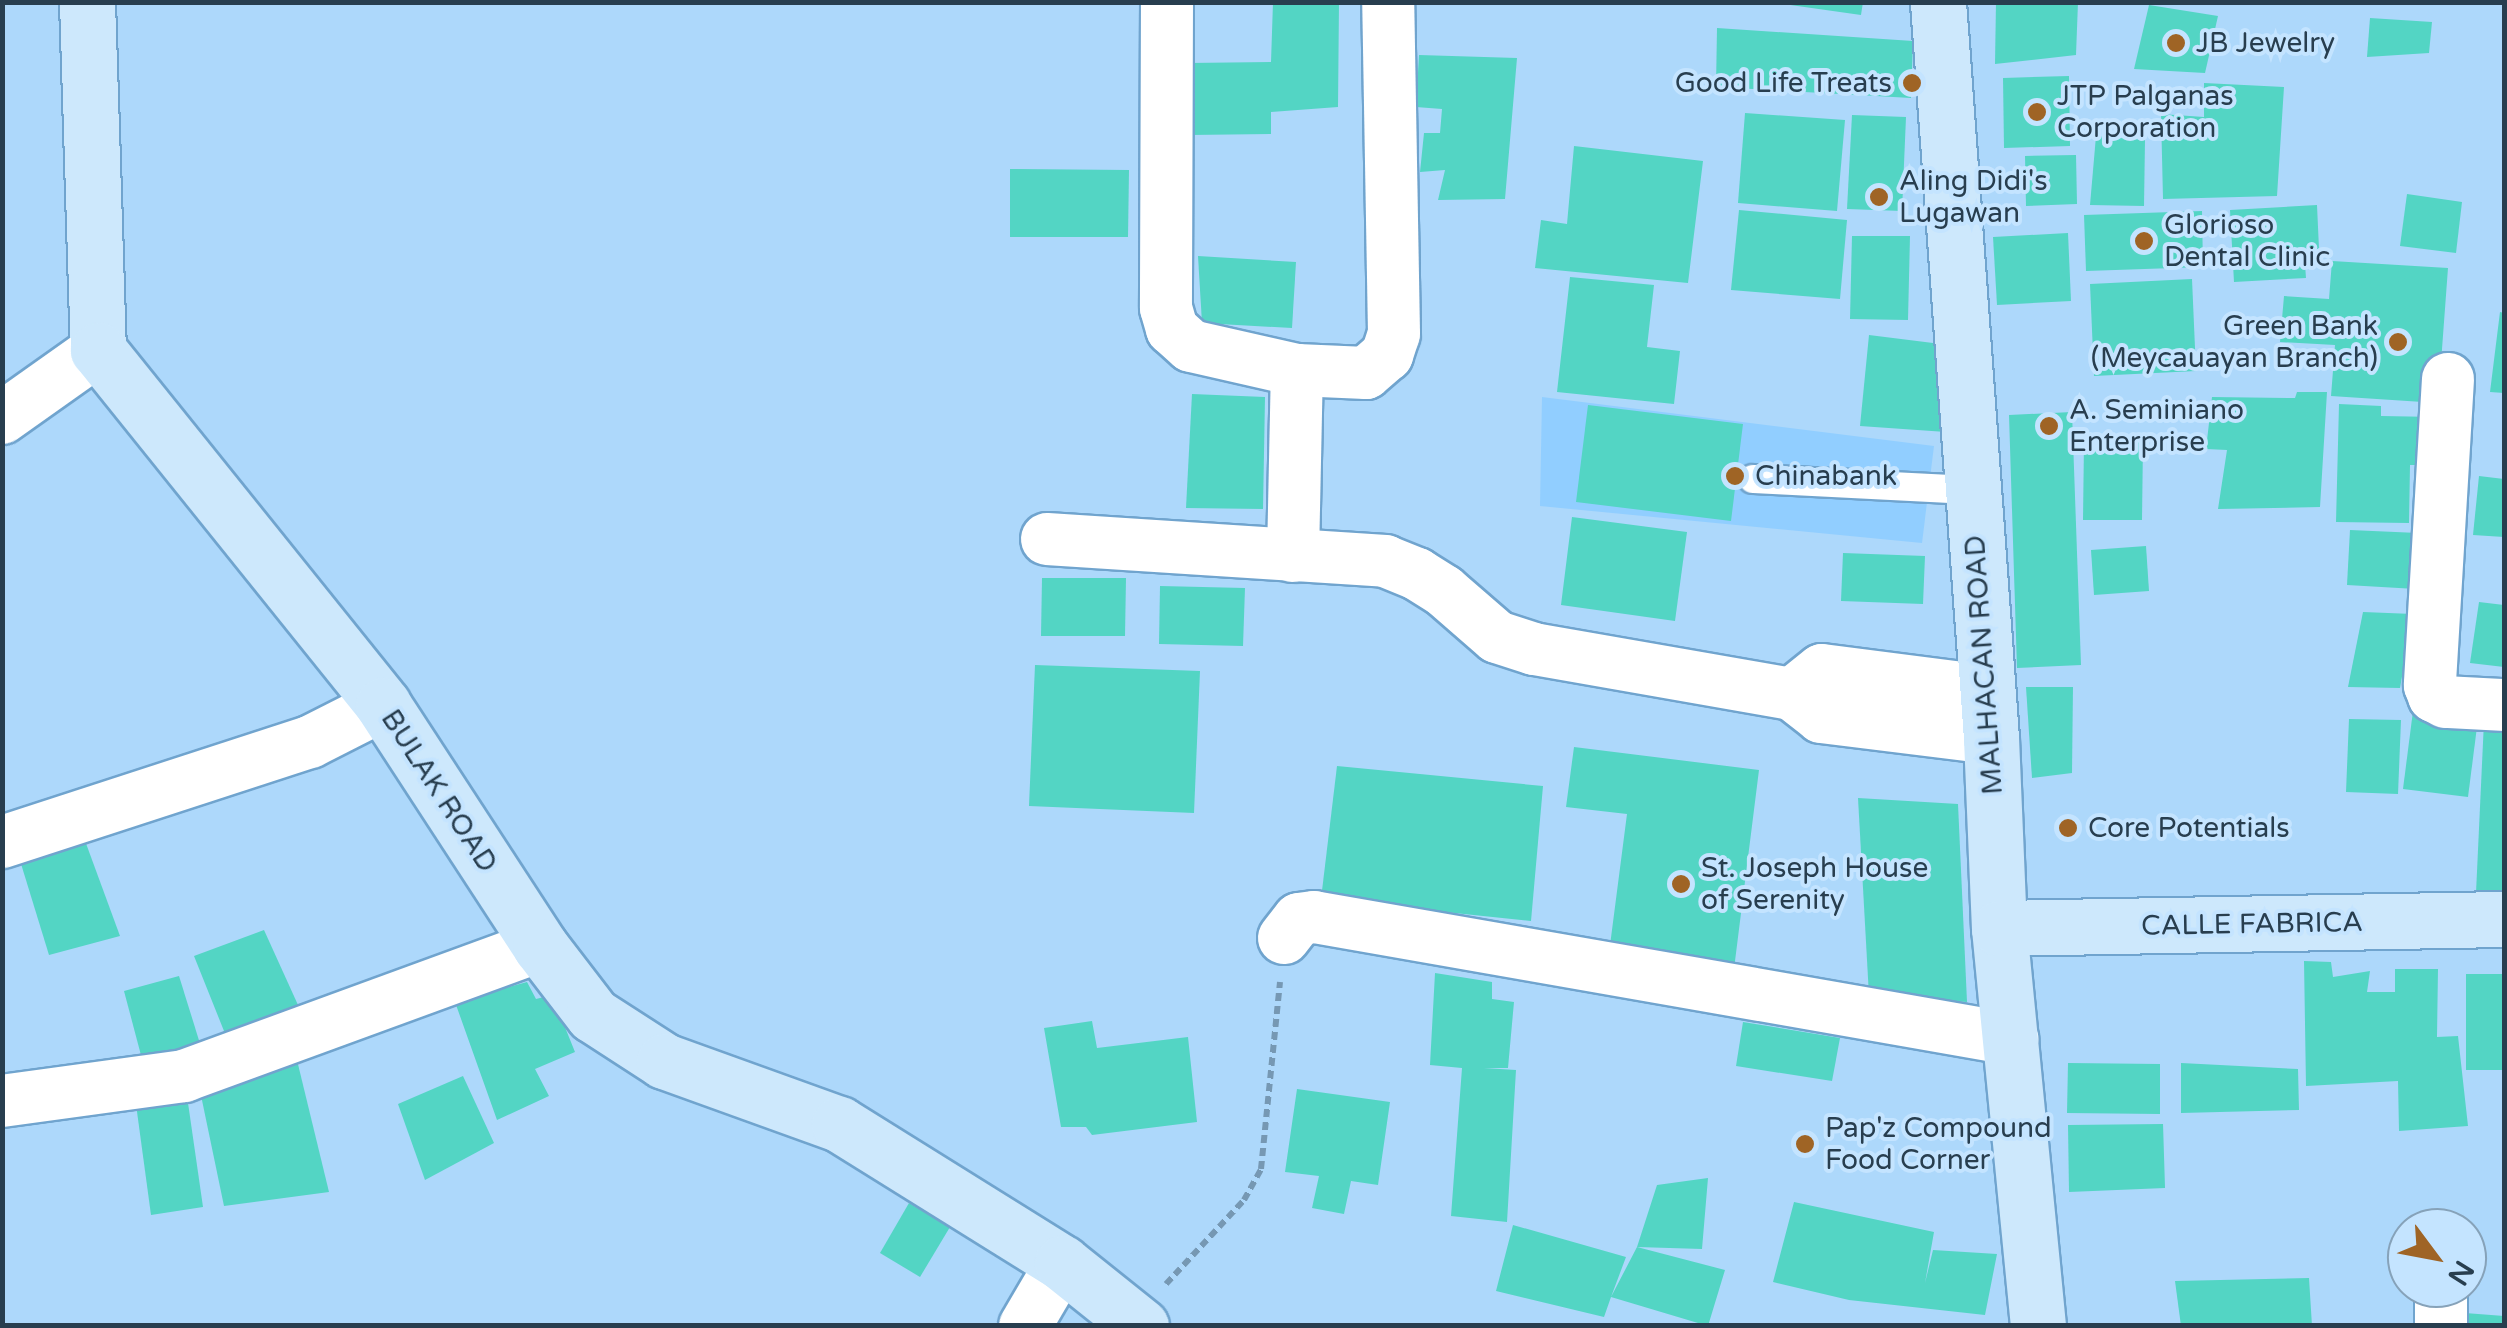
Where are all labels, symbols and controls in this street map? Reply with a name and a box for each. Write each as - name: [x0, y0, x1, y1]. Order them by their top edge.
- place label: JB Jewelry: [2196, 26, 2335, 60]
- marker: JB Jewelry: [2165, 32, 2187, 54]
- place label: Good Life Treats: [1675, 66, 1892, 100]
- marker: Good Life Treats: [1901, 72, 1923, 94]
- place label: JTP Palganas Corporation: [2057, 79, 2234, 145]
- marker: JTP Palganas Corporation: [2026, 101, 2048, 123]
- place label: Aling Didi's Lugawan: [1899, 164, 2048, 230]
- marker: Aling Didi's Lugawan: [1868, 186, 1890, 208]
- place label: Glorioso Dental Clinic: [2164, 208, 2330, 274]
- marker: Glorioso Dental Clinic: [2133, 230, 2155, 252]
- place label: Green Bank (Meycauayan Branch): [2091, 309, 2378, 375]
- marker: Green Bank (Meycauayan Branch): [2387, 331, 2409, 353]
- place label: A. Seminiano Enterprise: [2069, 393, 2244, 459]
- marker: A. Seminiano Enterprise: [2038, 415, 2060, 437]
- place label: Chinabank: [1755, 459, 1897, 493]
- marker: Chinabank: [1724, 465, 1746, 487]
- street label: MALHACAN ROAD: [1958, 534, 2010, 796]
- street label: BULAK ROAD: [374, 703, 504, 879]
- place label: Core Potentials: [2088, 811, 2290, 845]
- marker: Core Potentials: [2057, 817, 2079, 839]
- place label: St. Joseph House of Serenity: [1701, 851, 1928, 917]
- marker: St. Joseph House of Serenity: [1670, 873, 1692, 895]
- street label: CALLE FABRICA: [2141, 905, 2363, 943]
- place label: Pap'z Compound Food Corner: [1825, 1111, 2052, 1177]
- marker: Pap'z Compound Food Corner: [1794, 1133, 1816, 1155]
- north arrow: [2387, 1208, 2487, 1308]
- text: N: [2440, 1254, 2481, 1291]

